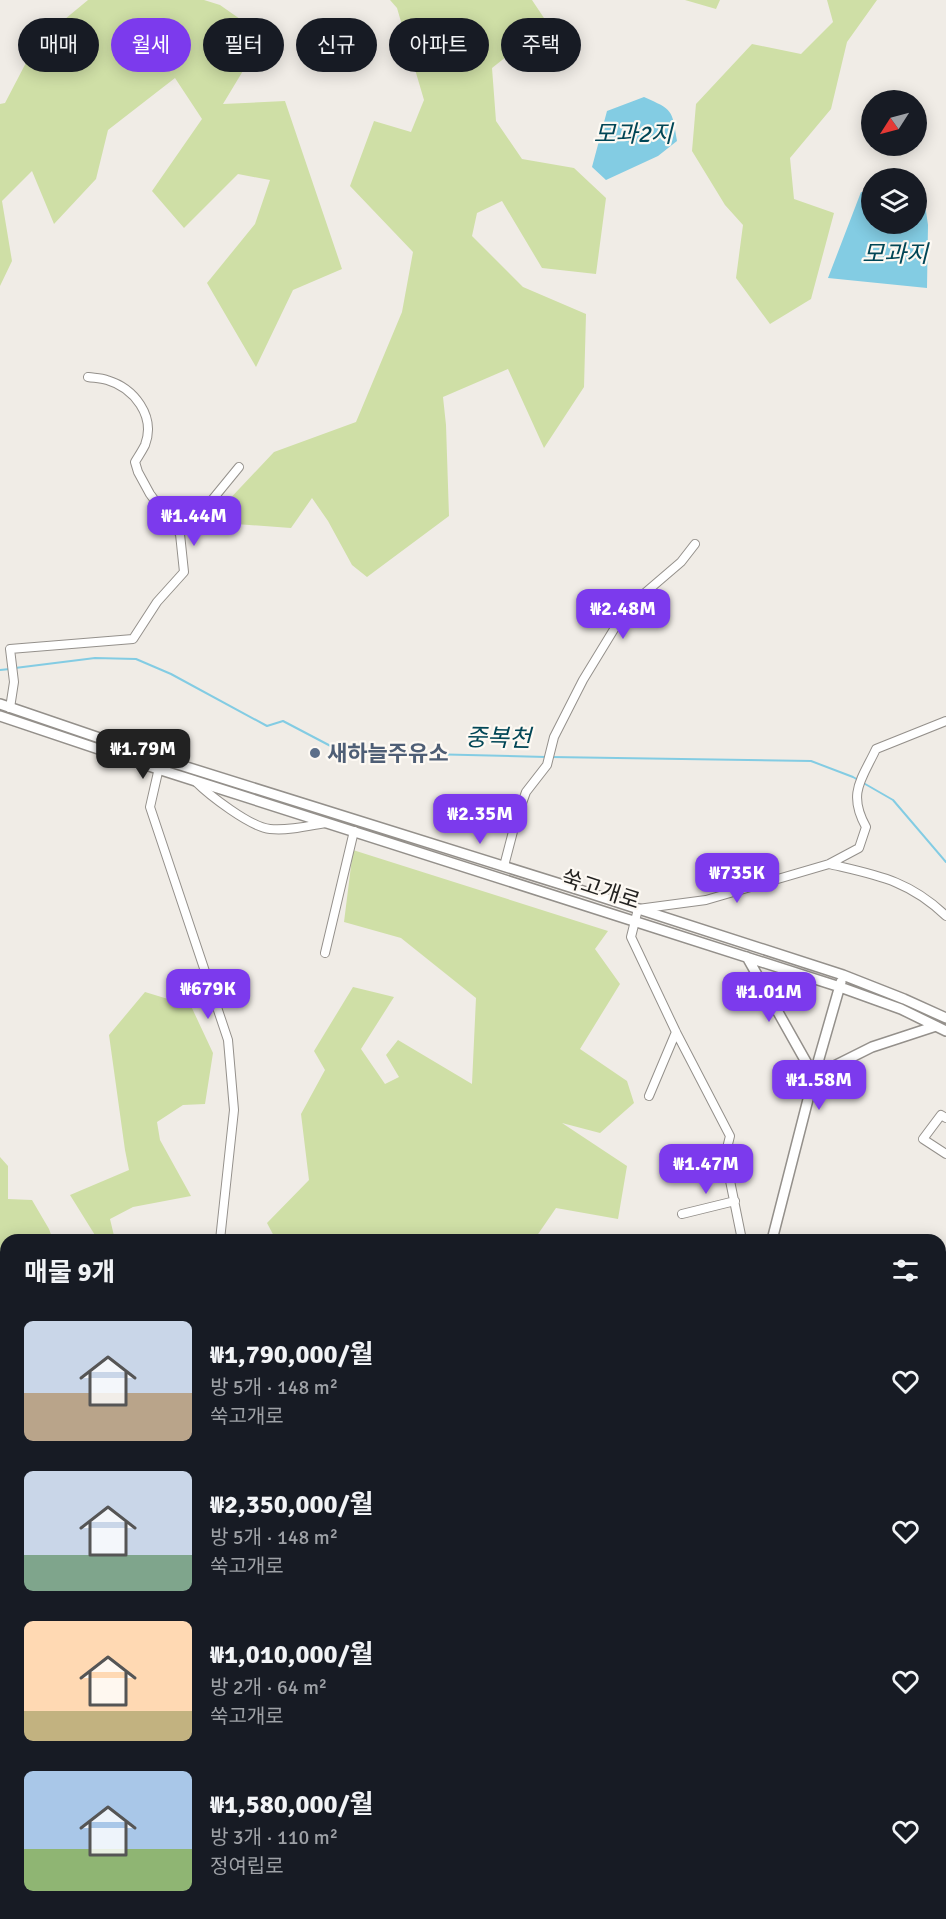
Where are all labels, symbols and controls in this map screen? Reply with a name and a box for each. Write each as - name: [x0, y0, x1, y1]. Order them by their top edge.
- chip: 매매: [18, 18, 99, 72]
- chip: 월세: [111, 18, 191, 72]
- chip: 필터: [203, 18, 284, 72]
- chip: 신규: [296, 18, 377, 72]
- chip: 아파트: [389, 18, 489, 72]
- chip: 주택: [501, 18, 581, 72]
- north arrow: [861, 90, 927, 156]
- map controls: [861, 90, 927, 234]
- water label: 모과2지: [593, 119, 675, 149]
- button: layers: [861, 168, 927, 234]
- water label: 모과지: [862, 239, 930, 269]
- pin: ₩1.44M: [145, 496, 243, 547]
- text: ₩1.44M: [161, 503, 227, 528]
- pin: ₩2.48M: [574, 589, 672, 640]
- text: ₩2.48M: [590, 596, 656, 621]
- water label: 중복천: [465, 722, 534, 754]
- pin: ₩1.79M: [94, 729, 192, 780]
- text: ₩1.79M: [110, 736, 176, 761]
- place label: 새하늘주유소: [327, 740, 448, 767]
- marker: 새하늘주유소: [308, 746, 322, 760]
- pin: ₩2.35M: [431, 794, 529, 845]
- text: ₩2.35M: [447, 801, 513, 826]
- pin: ₩735K: [695, 853, 779, 904]
- text: ₩735K: [709, 860, 765, 885]
- street label: 쑥고개로: [558, 864, 644, 915]
- pin: ₩679K: [166, 969, 250, 1020]
- pin: ₩1.01M: [720, 972, 818, 1023]
- text: ₩679K: [180, 976, 236, 1001]
- text: ₩1.01M: [736, 979, 802, 1004]
- pin: ₩1.58M: [770, 1060, 868, 1111]
- text: ₩1.58M: [786, 1067, 852, 1092]
- pin: ₩1.47M: [657, 1144, 755, 1195]
- text: ₩1.47M: [673, 1151, 739, 1176]
- icon: filters: [889, 1254, 922, 1287]
- text: 매물 9개: [24, 1257, 116, 1289]
- text: ₩1,790,000/월: [210, 1339, 373, 1371]
- icon: home: [72, 1345, 144, 1417]
- icon: heart: [889, 1365, 922, 1398]
- text: 방 5개 · 148 m²: [210, 1375, 338, 1400]
- text: 쑥고개로: [210, 1404, 284, 1429]
- text: ₩2,350,000/월: [210, 1489, 373, 1521]
- icon: home: [72, 1495, 144, 1567]
- icon: heart: [889, 1515, 922, 1548]
- text: 방 5개 · 148 m²: [210, 1525, 338, 1550]
- text: 쑥고개로: [210, 1554, 284, 1579]
- text: ₩1,010,000/월: [210, 1639, 373, 1671]
- icon: home: [72, 1645, 144, 1717]
- icon: heart: [889, 1665, 922, 1698]
- text: 방 2개 · 64 m²: [210, 1675, 327, 1700]
- text: 쑥고개로: [210, 1704, 284, 1729]
- text: ₩1,580,000/월: [210, 1789, 373, 1821]
- icon: home: [72, 1795, 144, 1867]
- icon: heart: [889, 1815, 922, 1848]
- text: 방 3개 · 110 m²: [210, 1825, 338, 1850]
- text: 정여립로: [210, 1854, 284, 1879]

